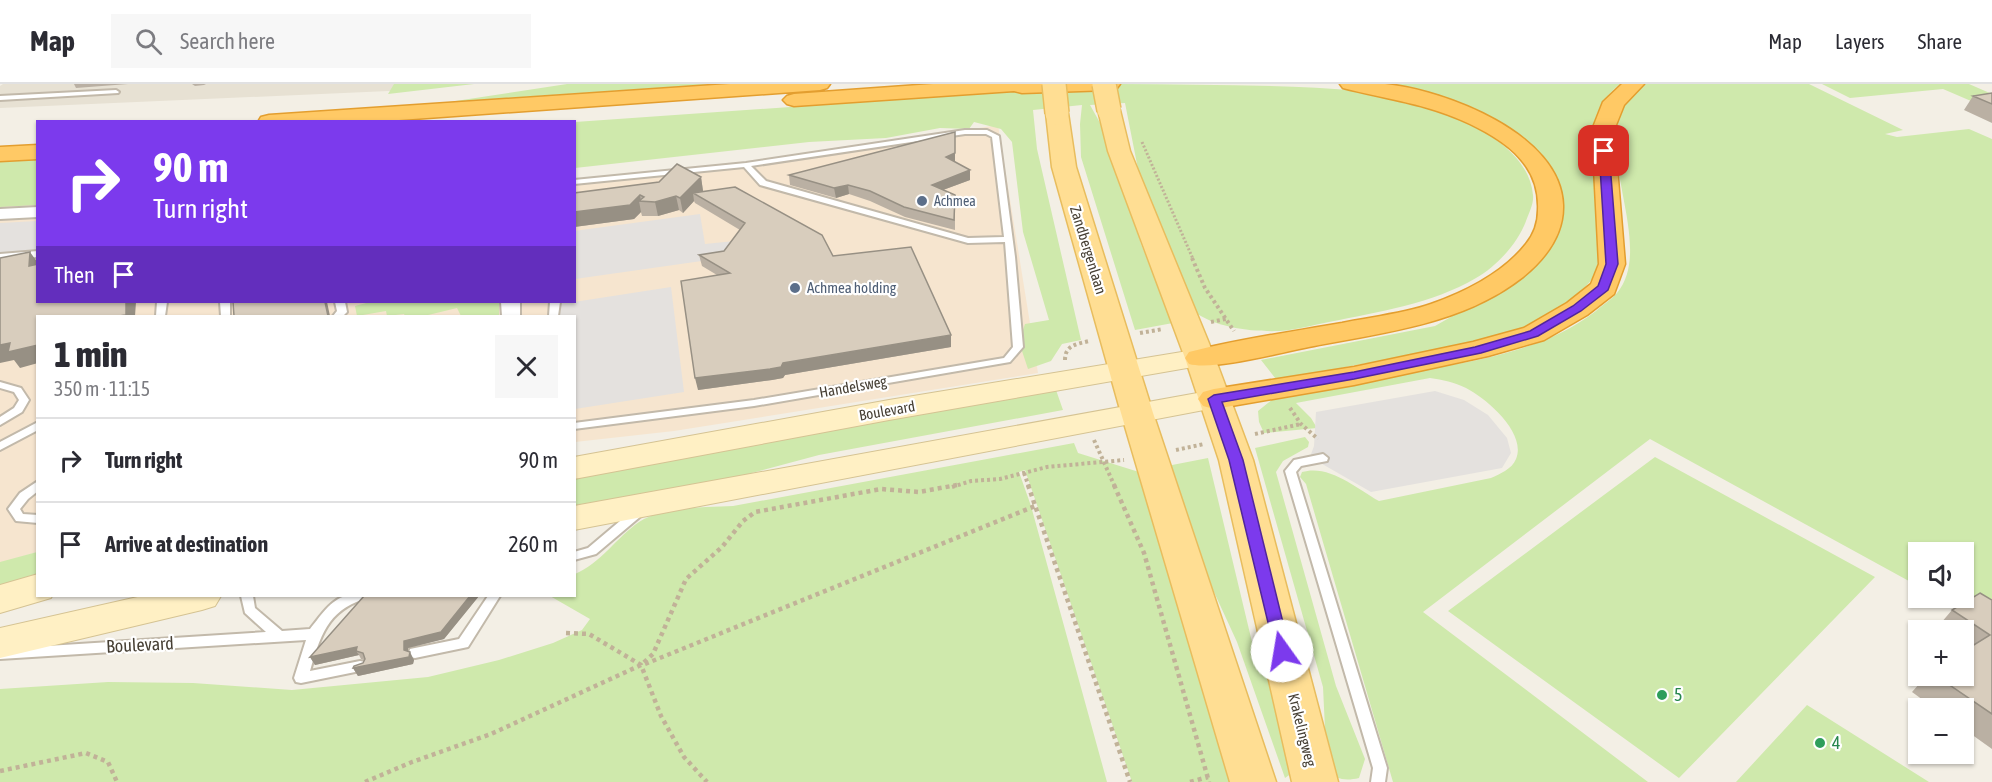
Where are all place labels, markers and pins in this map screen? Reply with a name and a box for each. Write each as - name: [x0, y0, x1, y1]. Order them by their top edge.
- pin: [1578, 125, 1629, 176]
- place label: Achmea: [934, 193, 976, 209]
- marker: Achmea: [915, 194, 929, 208]
- place label: Achmea holding: [807, 279, 897, 296]
- marker: Achmea holding: [788, 281, 802, 295]
- place label: 5: [1674, 684, 1682, 705]
- marker: 5: [1655, 688, 1669, 702]
- place label: 4: [1832, 732, 1840, 753]
- marker: 4: [1813, 736, 1827, 750]

